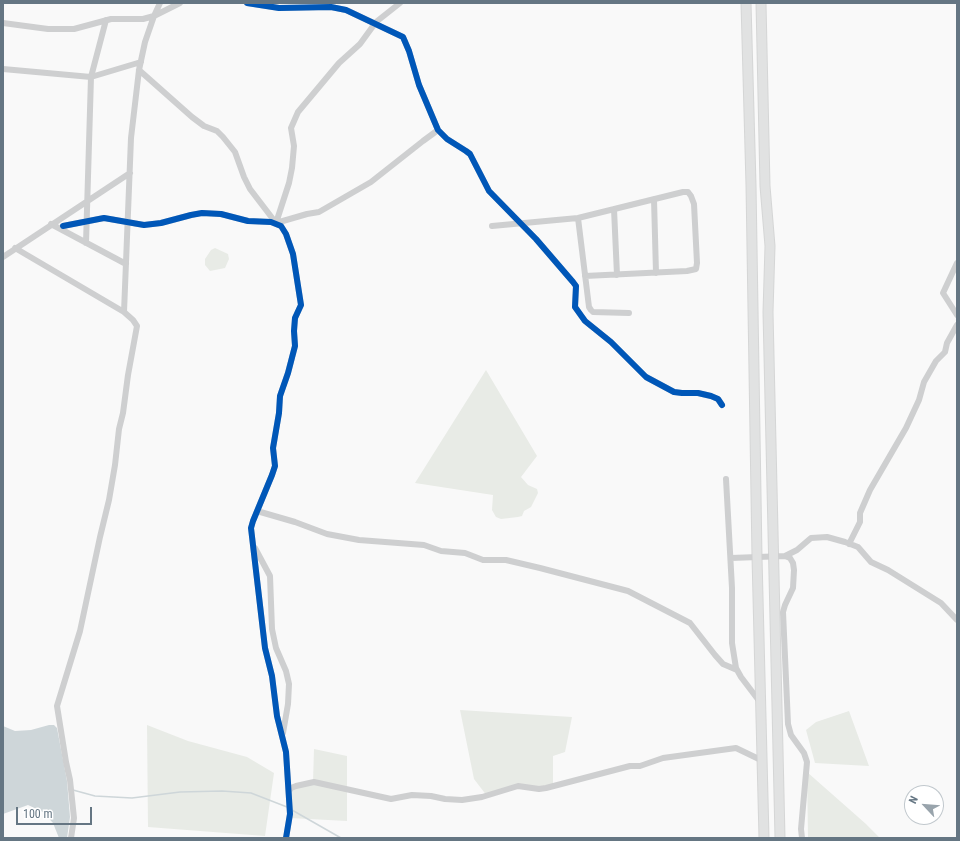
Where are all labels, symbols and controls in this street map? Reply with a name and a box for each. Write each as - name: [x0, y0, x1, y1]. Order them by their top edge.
- north arrow: [904, 785, 944, 825]
- text: N: [906, 794, 921, 806]
- scale bar: [18, 799, 94, 825]
- text: 100 m: [23, 807, 53, 821]

